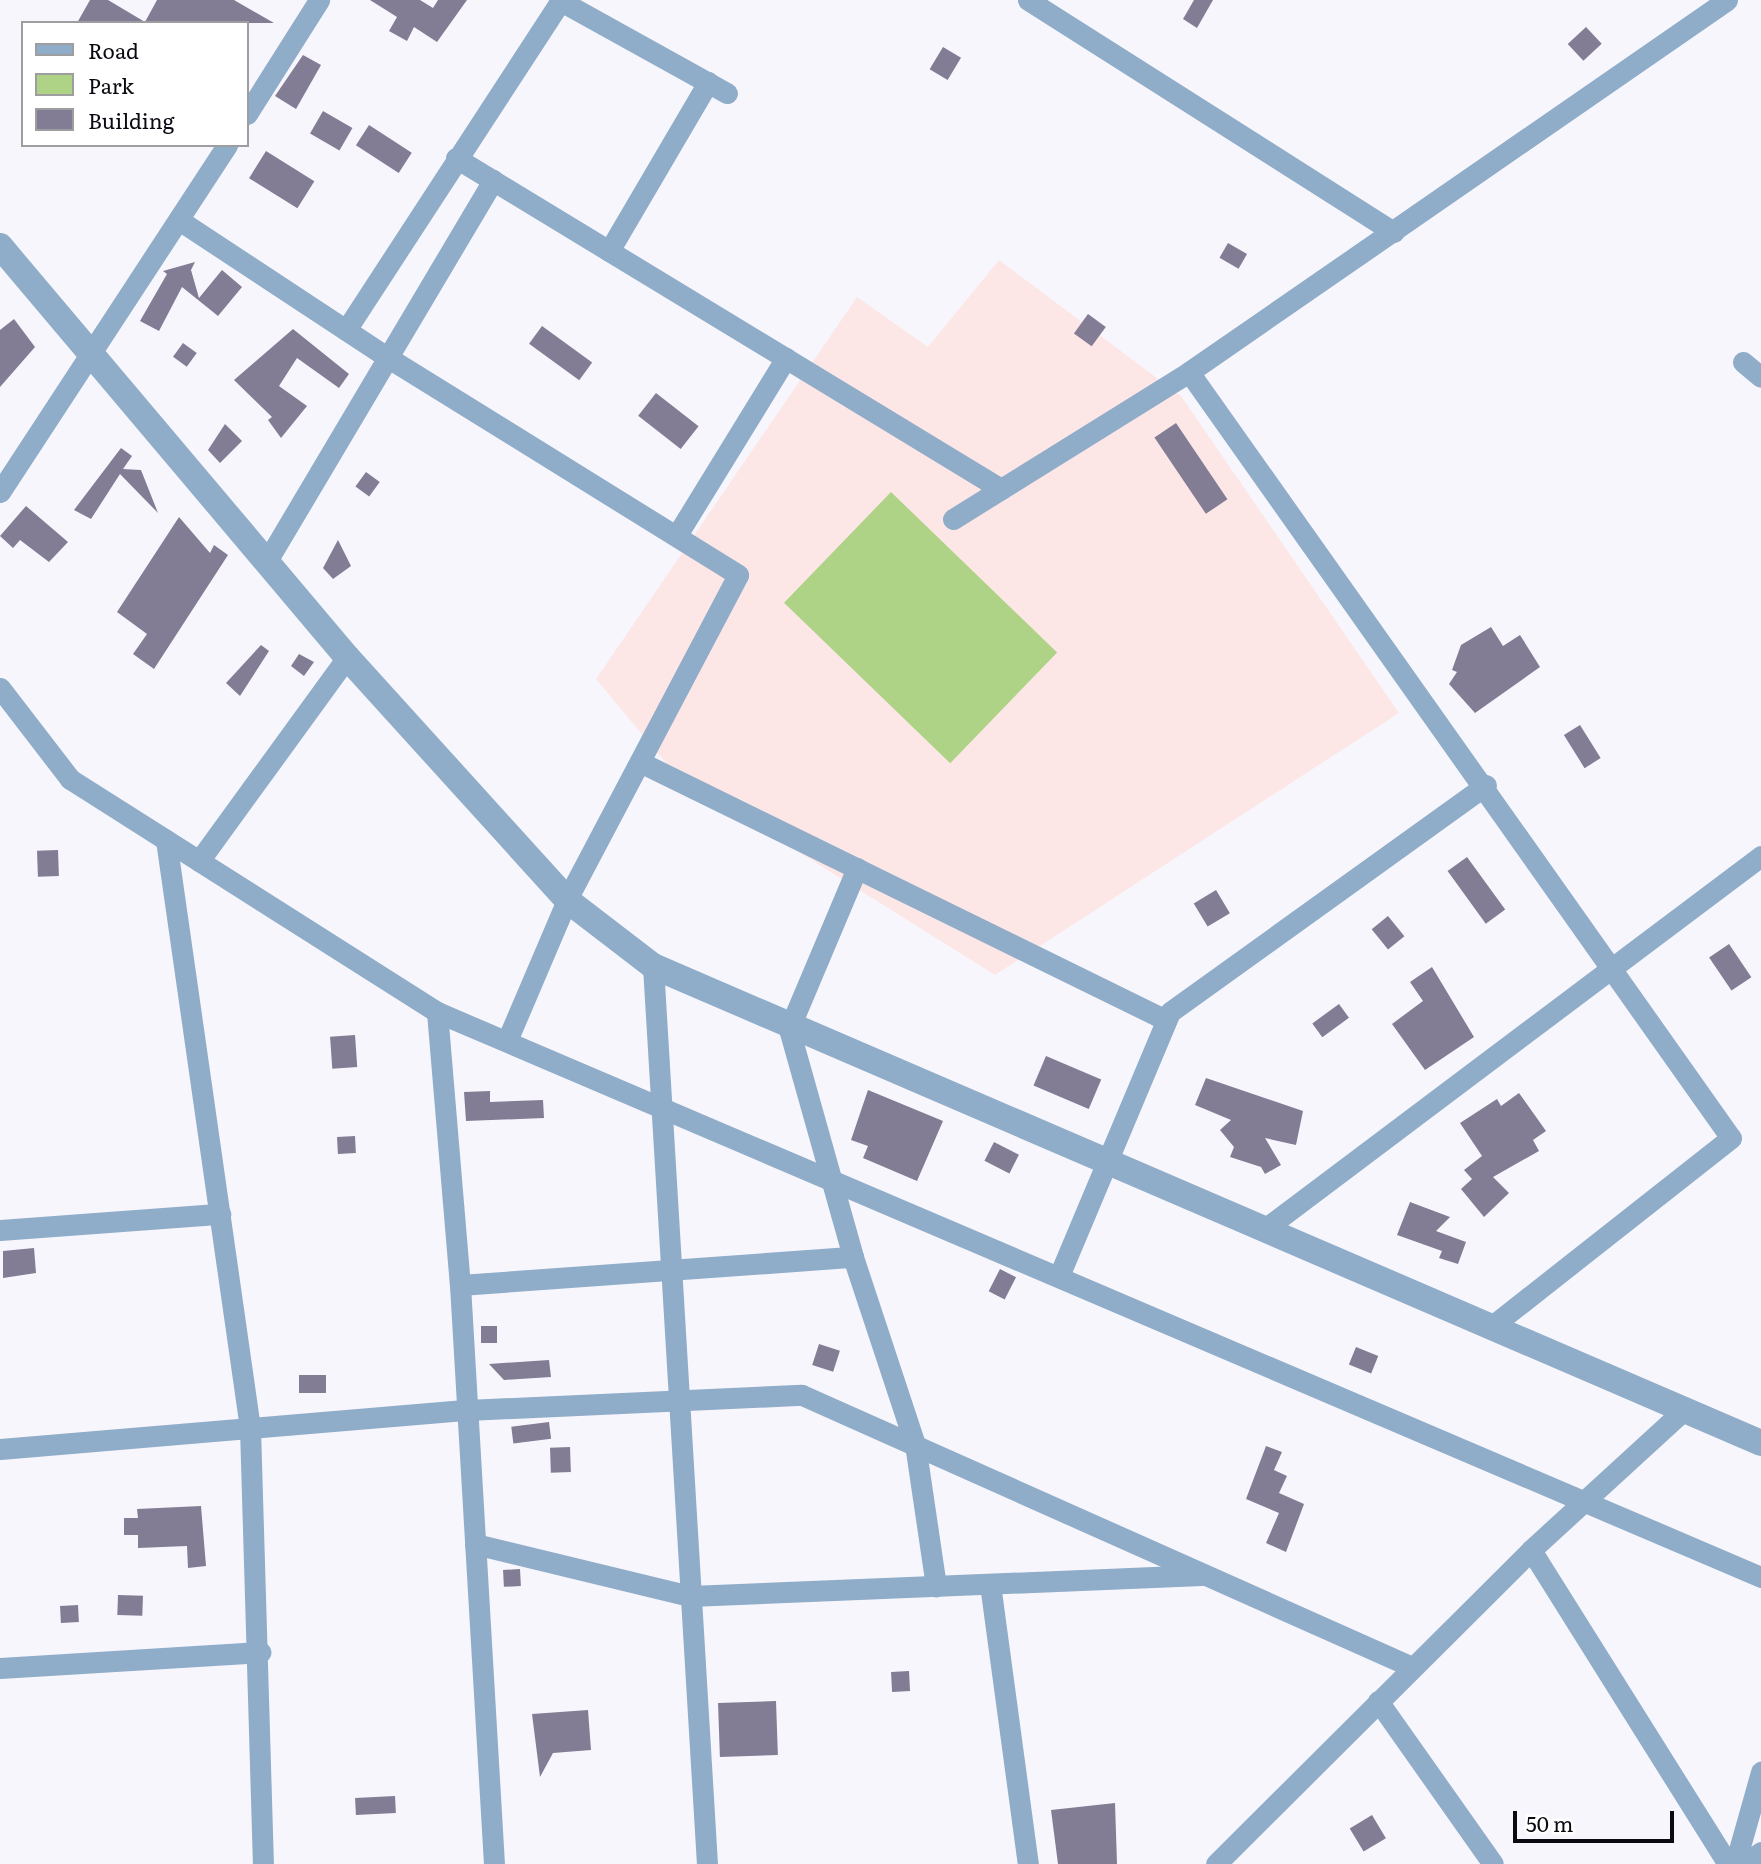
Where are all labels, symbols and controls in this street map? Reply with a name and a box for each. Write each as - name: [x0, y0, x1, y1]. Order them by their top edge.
- legend: [21, 21, 248, 147]
- text: Road: [88, 34, 139, 65]
- text: Park: [88, 69, 134, 100]
- text: Building: [88, 104, 174, 135]
- scale bar: [1516, 1798, 1677, 1842]
- text: 50 m: [1526, 1807, 1573, 1838]

